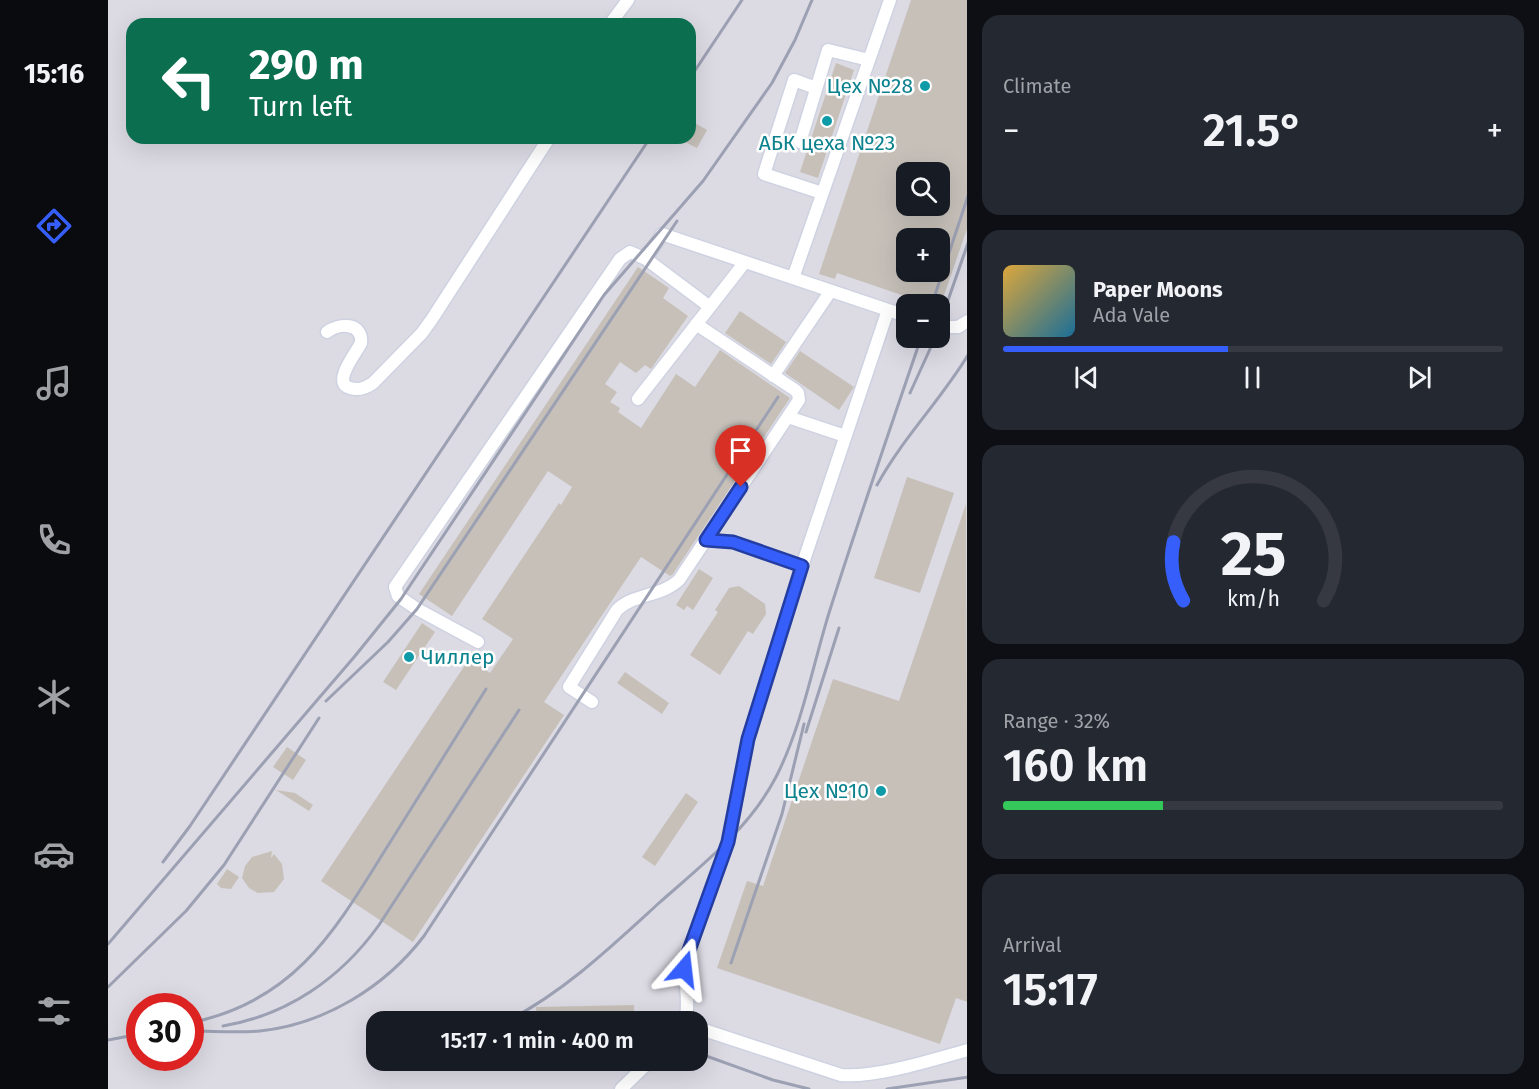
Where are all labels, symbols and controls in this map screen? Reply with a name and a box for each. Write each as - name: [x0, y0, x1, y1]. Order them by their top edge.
- text: 290 m: [249, 40, 364, 90]
- icon: left: [150, 42, 228, 120]
- text: 15:16: [24, 58, 84, 90]
- place label: Цех №28: [827, 73, 913, 99]
- text: Climate: [1003, 74, 1071, 98]
- marker: Цех №28: [918, 79, 932, 93]
- text: Turn left: [249, 91, 352, 123]
- text: 21.5°: [1203, 104, 1303, 158]
- text: −: [1003, 111, 1020, 151]
- text: +: [1487, 111, 1503, 151]
- marker: АБК цеха №23: [820, 114, 834, 128]
- place label: АБК цеха №23: [759, 130, 895, 156]
- map controls: [896, 162, 950, 348]
- button: search: [896, 162, 950, 216]
- icon: directions: [33, 205, 75, 247]
- button: +: [896, 228, 950, 282]
- text: Paper Moons: [1093, 276, 1223, 303]
- button: −: [896, 294, 950, 348]
- text: Ada Vale: [1093, 303, 1170, 327]
- icon: previous: [1070, 361, 1103, 394]
- icon: pause: [1236, 361, 1269, 394]
- icon: next: [1403, 361, 1436, 394]
- icon: music: [33, 362, 75, 404]
- pin: [715, 425, 766, 487]
- icon: arrive: [724, 434, 757, 467]
- text: 25: [1220, 518, 1286, 593]
- icon: phone: [33, 519, 75, 561]
- text: km/h: [1226, 587, 1280, 613]
- place label: Чиллер: [421, 644, 495, 670]
- marker: Чиллер: [402, 650, 416, 664]
- icon: climate: [33, 676, 75, 718]
- text: Range · 32%: [1003, 709, 1110, 733]
- text: 160 km: [1003, 739, 1148, 793]
- place label: Цех №10: [784, 778, 869, 804]
- marker: Цех №10: [874, 784, 888, 798]
- icon: car: [33, 833, 75, 875]
- text: Arrival: [1003, 933, 1062, 957]
- position arrow: [652, 937, 716, 1001]
- text: 15:17: [1003, 963, 1098, 1017]
- icon: filters: [33, 990, 75, 1032]
- speed limit sign: 30: [126, 993, 204, 1071]
- text: 15:17 · 1 min · 400 m: [440, 1027, 634, 1054]

